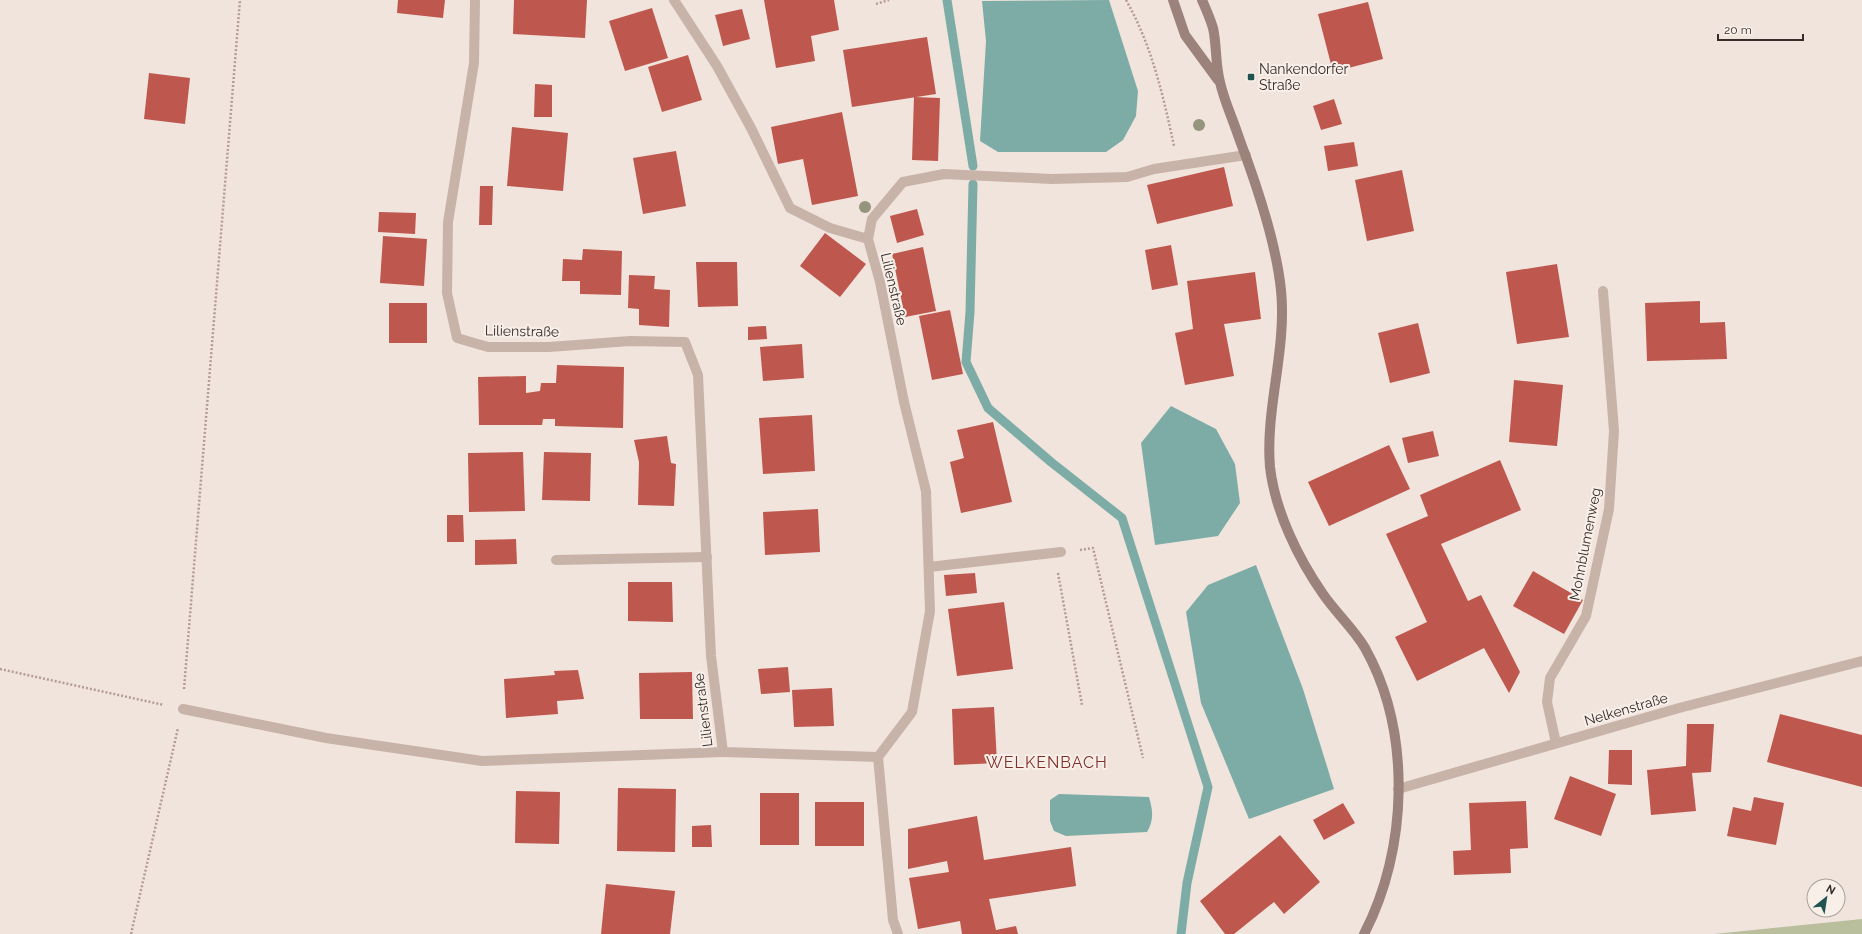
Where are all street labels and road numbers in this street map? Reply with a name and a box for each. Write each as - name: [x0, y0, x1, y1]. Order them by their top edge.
- street label: Lilienstraße: [878, 251, 910, 327]
- street label: Lilienstraße: [485, 322, 559, 340]
- street label: Mohnblumenweg: [1566, 486, 1604, 602]
- street label: Lilienstraße: [691, 672, 715, 748]
- street label: Nelkenstraße: [1582, 689, 1670, 729]

